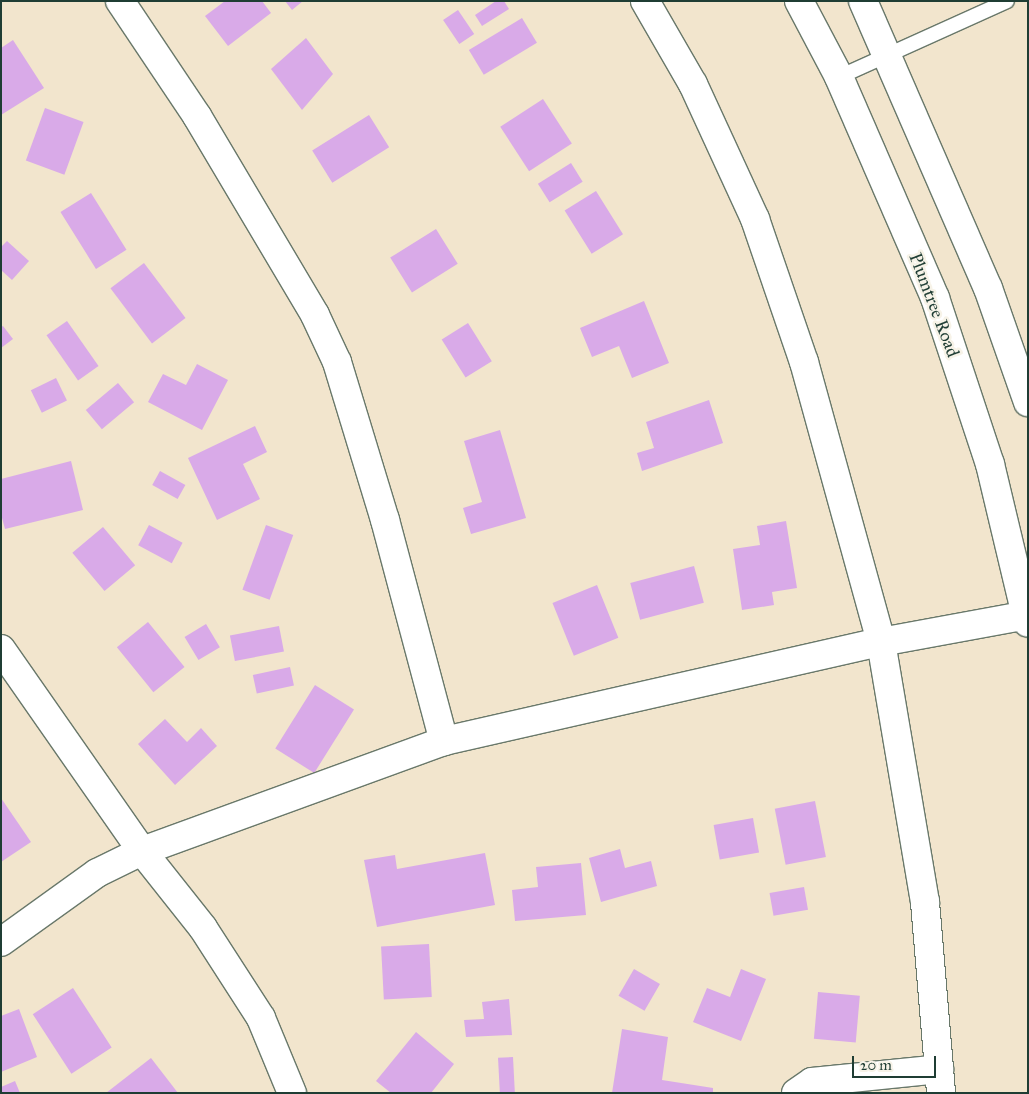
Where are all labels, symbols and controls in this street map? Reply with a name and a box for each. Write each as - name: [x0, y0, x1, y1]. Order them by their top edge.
- street label: Plumtree Road: [904, 250, 964, 360]
- scale bar: [854, 1046, 938, 1078]
- text: 20 m: [860, 1056, 892, 1074]

